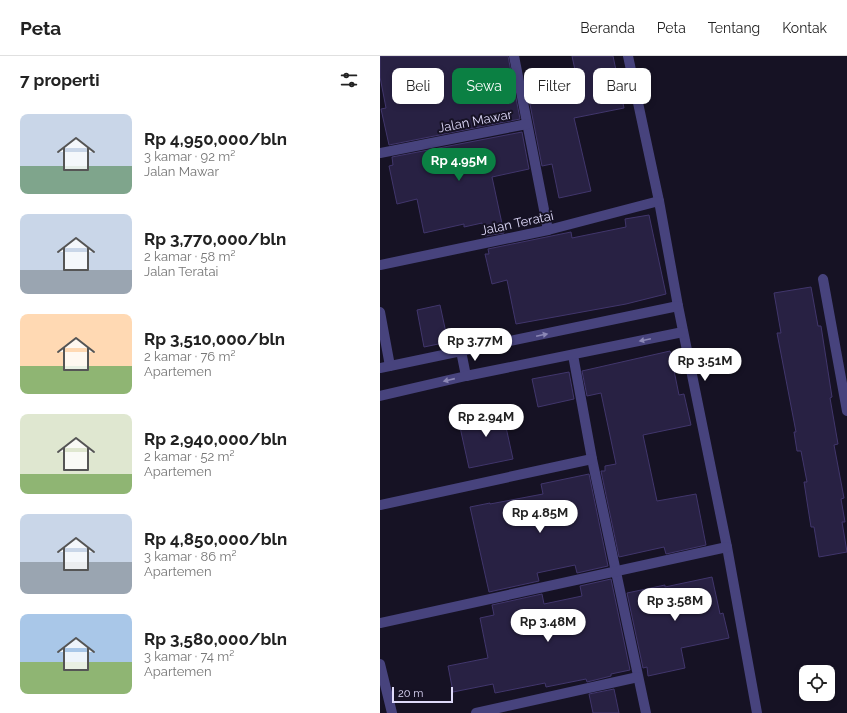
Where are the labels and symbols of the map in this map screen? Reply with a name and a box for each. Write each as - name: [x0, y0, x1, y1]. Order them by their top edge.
- street label: Jalan Mawar: [437, 106, 514, 136]
- pin: Rp 4.95M: [418, 148, 500, 182]
- street label: Jalan Teratai: [479, 208, 555, 238]
- pin: Rp 3.77M: [434, 328, 516, 362]
- one-way arrow: [535, 331, 548, 337]
- one-way arrow: [639, 337, 651, 343]
- pin: Rp 3.51M: [664, 348, 746, 382]
- one-way arrow: [443, 377, 455, 383]
- pin: Rp 2.94M: [445, 404, 527, 438]
- pin: Rp 4.85M: [499, 500, 581, 534]
- pin: Rp 3.58M: [634, 588, 716, 622]
- pin: Rp 3.48M: [507, 609, 589, 643]
- scale bar: [392, 685, 453, 704]

